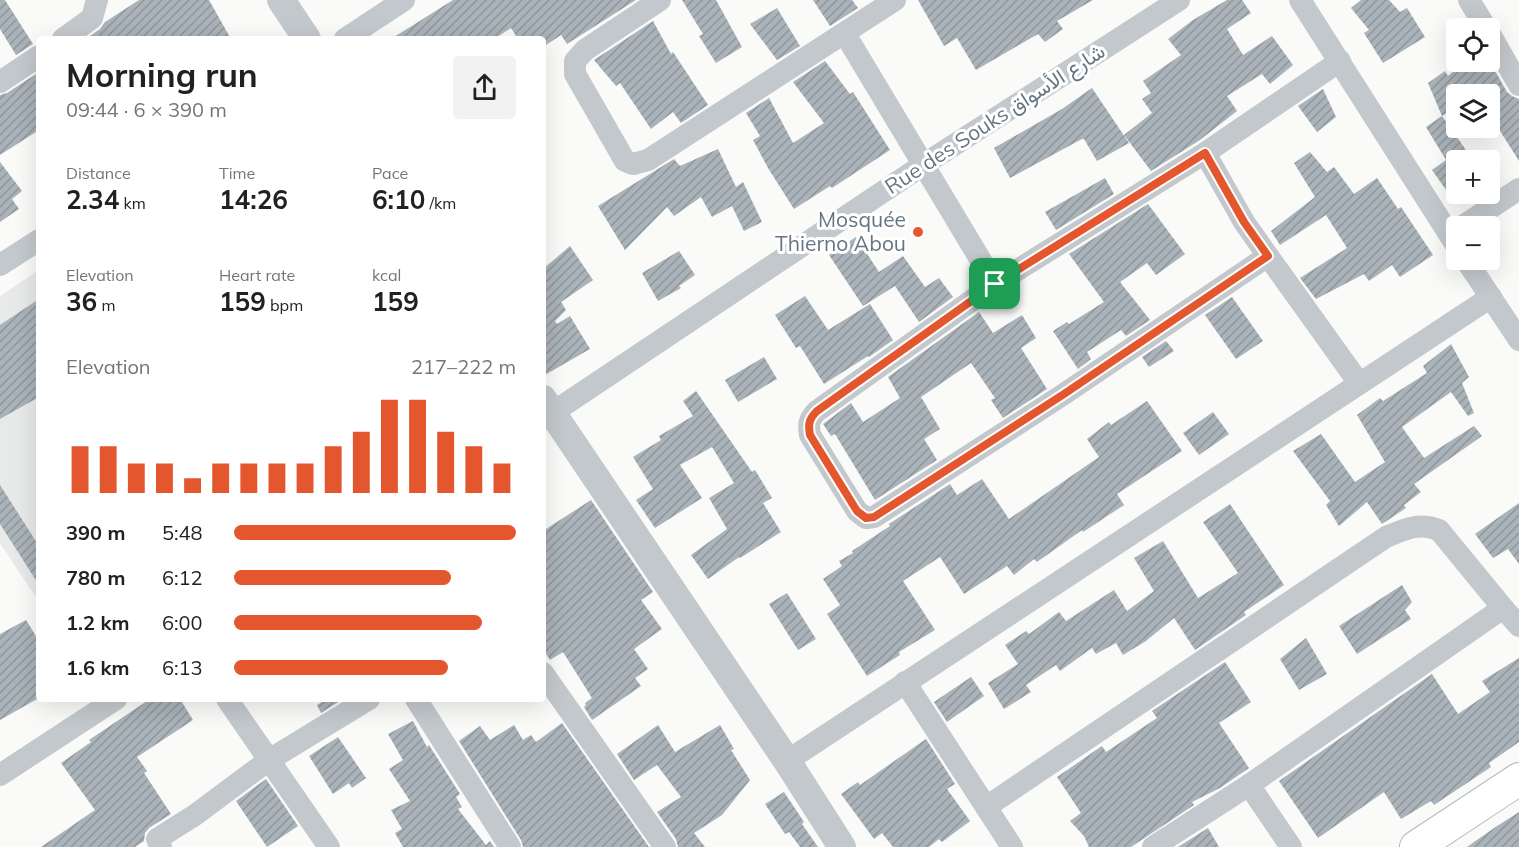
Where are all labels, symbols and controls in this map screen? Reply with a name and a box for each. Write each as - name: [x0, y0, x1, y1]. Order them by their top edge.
- map controls: [1446, 18, 1500, 270]
- button: locate: [1446, 18, 1500, 72]
- street label: Rue des Souks شارع الأسواق: [880, 37, 1110, 201]
- text: Morning run: [66, 54, 258, 95]
- button: share: [453, 56, 516, 119]
- button: layers: [1446, 84, 1500, 138]
- text: 09:44 · 6 × 390 m: [66, 97, 227, 122]
- button: +: [1446, 150, 1500, 204]
- text: Distance: [66, 163, 131, 183]
- text: Time: [219, 163, 255, 183]
- text: Pace: [372, 163, 408, 183]
- text: 2.34: [66, 183, 119, 216]
- text: 14:26: [219, 183, 288, 216]
- text: 6:10: [372, 183, 425, 216]
- text: km: [119, 193, 146, 213]
- text: /km: [425, 193, 456, 213]
- place label: Mosquée Thierno Abou: [775, 206, 906, 256]
- button: −: [1446, 216, 1500, 270]
- marker: Mosquée Thierno Abou: [911, 225, 925, 239]
- pin: [969, 258, 1020, 309]
- text: Elevation: [66, 265, 134, 285]
- text: Heart rate: [219, 265, 295, 285]
- text: kcal: [372, 265, 401, 285]
- icon: arrive: [978, 267, 1011, 300]
- text: 36: [66, 285, 97, 318]
- text: 159: [219, 285, 266, 318]
- text: 159: [372, 285, 419, 318]
- text: m: [97, 295, 115, 315]
- text: bpm: [266, 295, 303, 315]
- text: Elevation: [66, 354, 151, 379]
- text: 217–222 m: [411, 354, 516, 379]
- text: 390 m: [66, 520, 125, 545]
- text: 5:48: [162, 520, 203, 545]
- text: 780 m: [66, 565, 125, 590]
- text: 6:12: [162, 565, 203, 590]
- text: 1.2 km: [66, 610, 129, 635]
- text: 6:00: [162, 610, 203, 635]
- text: 1.6 km: [66, 655, 129, 680]
- text: 6:13: [162, 655, 203, 680]

